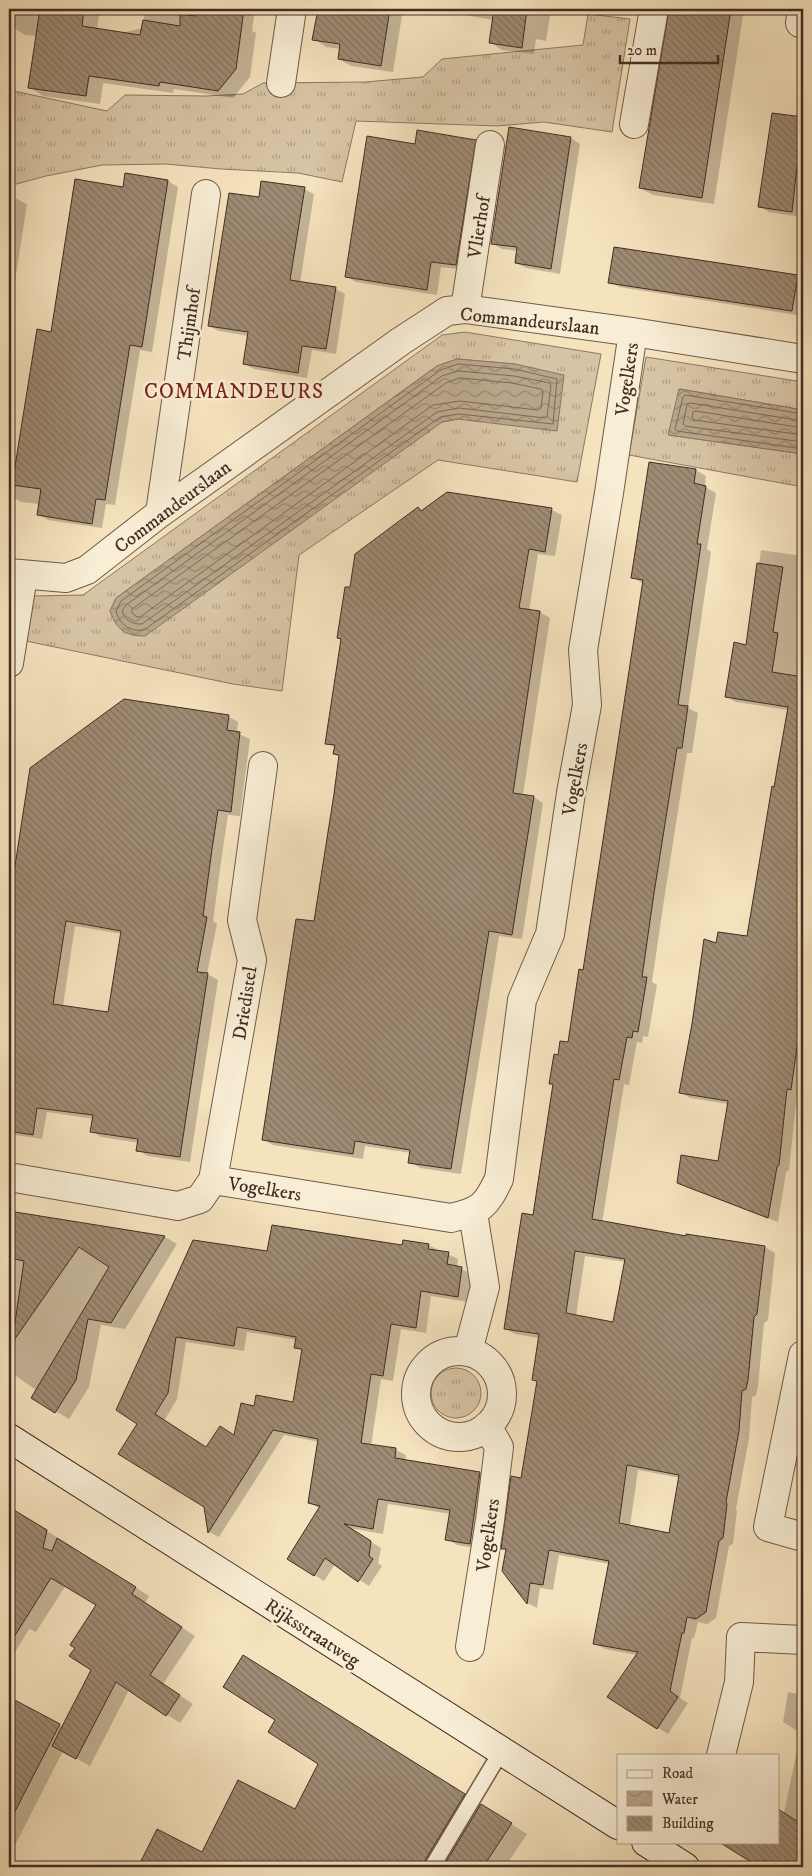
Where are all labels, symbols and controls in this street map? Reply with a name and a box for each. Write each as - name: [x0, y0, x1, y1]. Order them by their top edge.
- scale bar: [620, 32, 717, 64]
- text: 20 m: [627, 41, 657, 60]
- street label: Vlierhof: [463, 191, 496, 261]
- street label: Thijmhof: [173, 283, 206, 362]
- street label: Commandeurslaan: [459, 303, 601, 340]
- street label: Vogelkers: [611, 341, 644, 418]
- district label: COMMANDEURS: [144, 379, 324, 405]
- street label: Commandeurslaan: [110, 456, 236, 559]
- street label: Vogelkers: [558, 741, 593, 818]
- street label: Driedistel: [228, 964, 263, 1042]
- street label: Vogelkers: [226, 1172, 303, 1207]
- street label: Vogelkers: [472, 1497, 505, 1574]
- street label: Rijksstraatweg: [260, 1594, 365, 1673]
- legend: [617, 1754, 780, 1844]
- text: Road: [662, 1764, 694, 1783]
- text: Water: [661, 1790, 698, 1809]
- text: Building: [662, 1814, 714, 1833]

